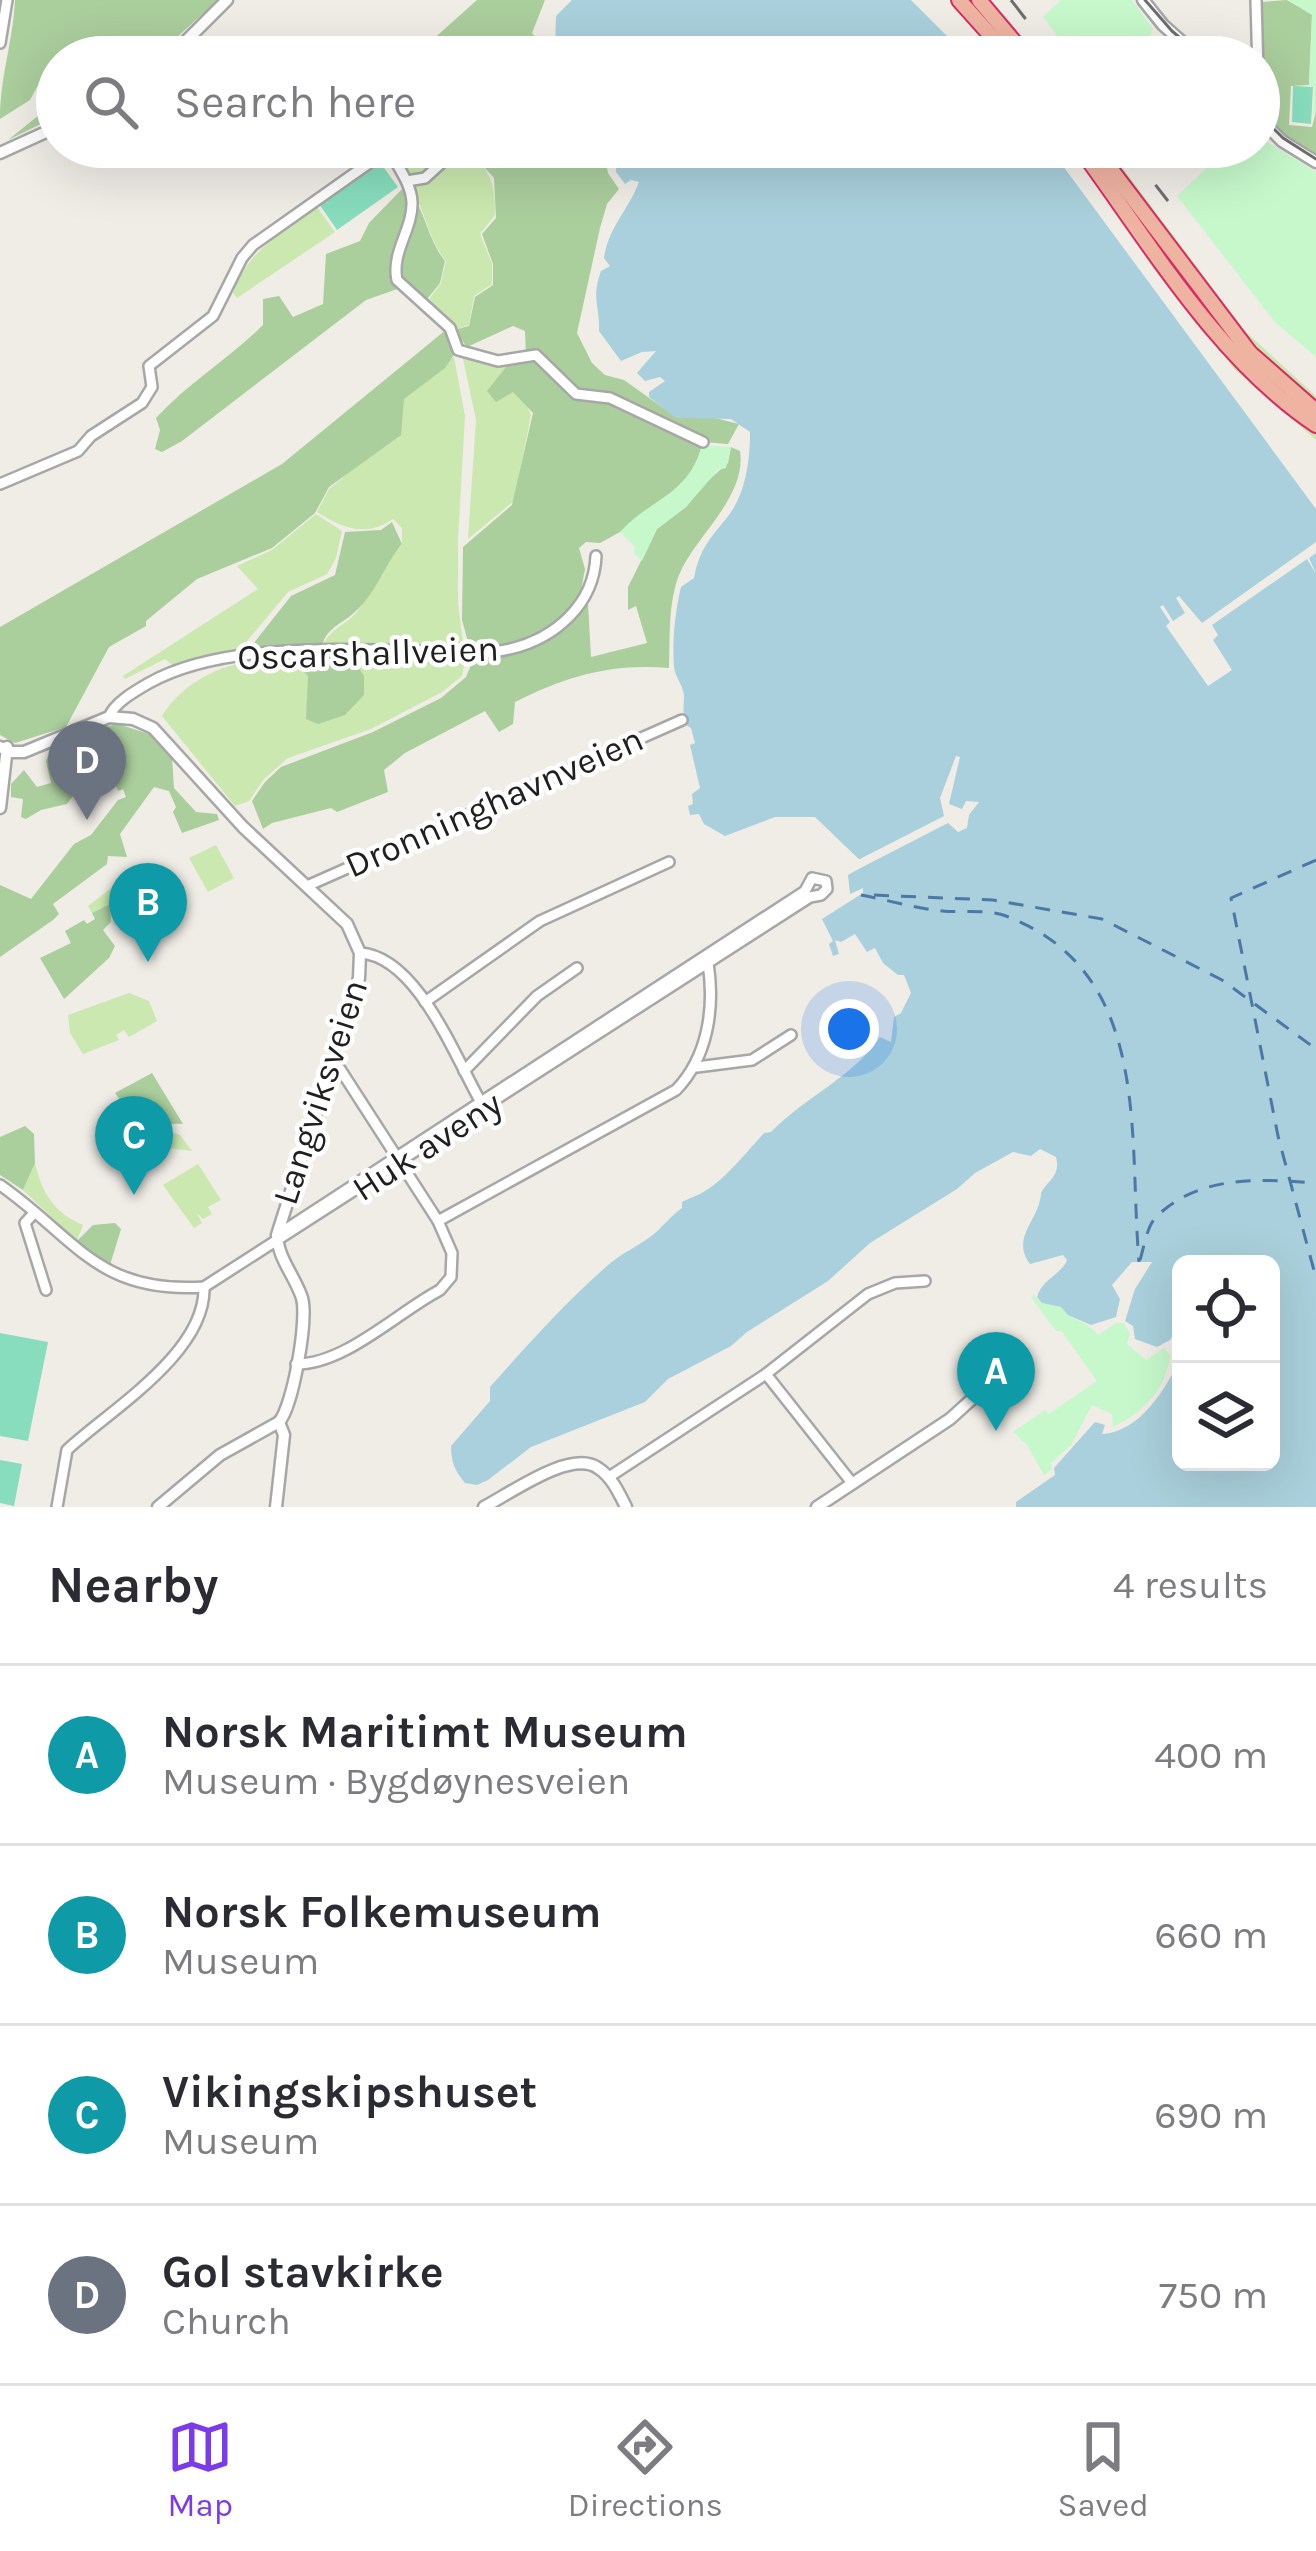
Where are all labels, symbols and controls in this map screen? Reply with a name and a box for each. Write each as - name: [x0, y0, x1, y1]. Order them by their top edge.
- search box: [36, 36, 1280, 168]
- icon: search: [78, 69, 144, 135]
- text: Search here: [174, 76, 416, 128]
- street label: Oscarshallveien: [236, 627, 500, 679]
- street label: Dronninghavnveien: [339, 717, 649, 887]
- pin: D: [48, 721, 126, 820]
- pin: B: [109, 863, 187, 962]
- street label: Langviksveien: [264, 974, 376, 1210]
- your location: [819, 999, 879, 1059]
- street label: Huk aveny: [344, 1082, 510, 1210]
- pin: C: [95, 1096, 173, 1195]
- map controls: [1172, 1255, 1280, 1471]
- button: locate: [1172, 1255, 1280, 1363]
- pin: A: [957, 1332, 1035, 1431]
- button: layers: [1172, 1363, 1280, 1471]
- text: Nearby: [48, 1555, 218, 1615]
- text: 4 results: [1113, 1562, 1268, 1608]
- text: Norsk Maritimt Museum: [162, 1706, 688, 1758]
- text: A: [75, 1732, 99, 1778]
- text: 400 m: [1154, 1732, 1268, 1778]
- text: Museum · Bygdøynesveien: [162, 1758, 630, 1804]
- text: Norsk Folkemuseum: [162, 1886, 601, 1938]
- text: B: [74, 1912, 100, 1958]
- text: 660 m: [1154, 1912, 1268, 1958]
- text: Museum: [162, 1938, 319, 1984]
- text: Vikingskipshuset: [162, 2066, 537, 2118]
- text: C: [75, 2092, 99, 2138]
- text: 690 m: [1154, 2092, 1268, 2138]
- text: Museum: [162, 2118, 319, 2164]
- text: Gol stavkirke: [162, 2246, 444, 2298]
- text: D: [74, 2272, 100, 2318]
- text: 750 m: [1159, 2272, 1268, 2318]
- text: Church: [162, 2298, 291, 2344]
- tab: Map: [167, 2414, 233, 2524]
- tab: Directions: [568, 2414, 723, 2524]
- tab: Saved: [1058, 2414, 1149, 2524]

